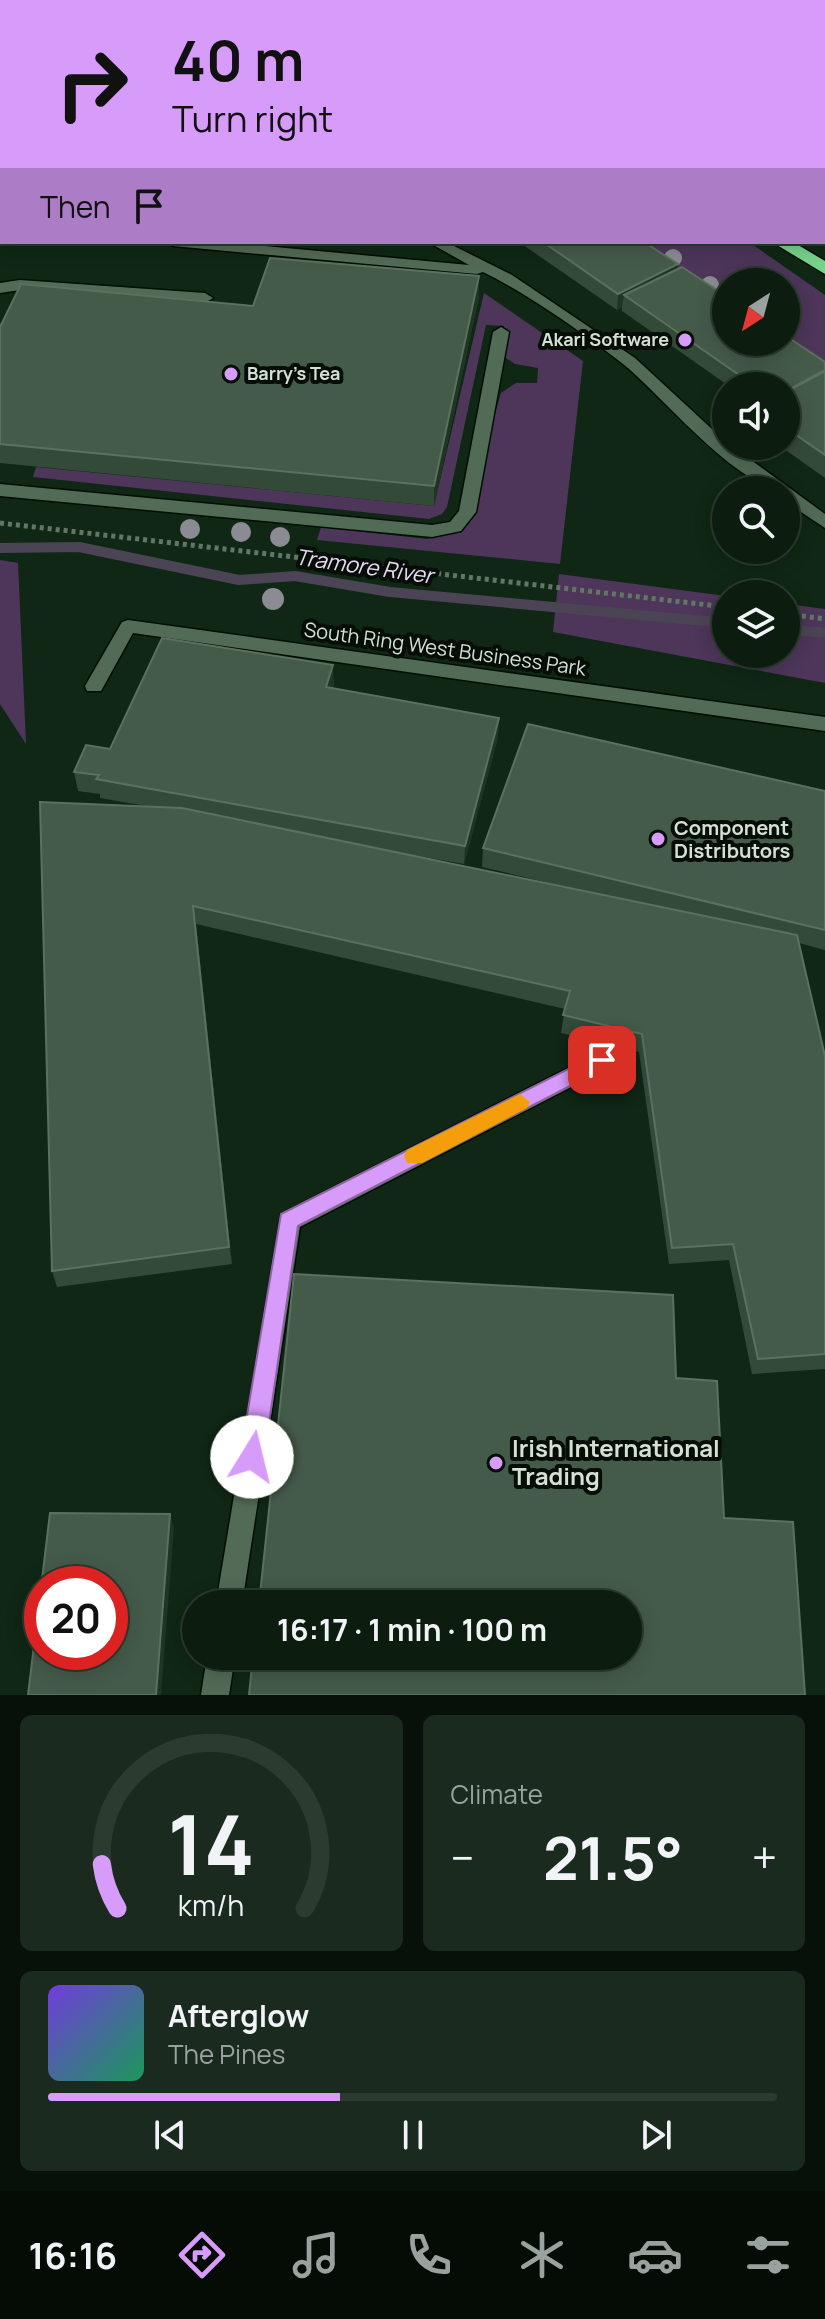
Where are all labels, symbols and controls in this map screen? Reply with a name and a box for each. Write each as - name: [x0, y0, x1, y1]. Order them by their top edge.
- text: 40 m: [172, 21, 304, 98]
- icon: right: [40, 32, 144, 136]
- text: Turn right: [172, 94, 333, 143]
- icon: arrive: [127, 184, 171, 228]
- text: Then: [40, 186, 111, 227]
- north arrow: [712, 268, 800, 356]
- map controls: [712, 268, 800, 668]
- place label: Akari Software: [541, 327, 669, 351]
- marker: Akari Software: [676, 331, 694, 349]
- place label: Barry's Tea: [247, 361, 340, 385]
- marker: Barry's Tea: [222, 365, 240, 383]
- button: sound: [712, 372, 800, 460]
- button: search: [712, 476, 800, 564]
- water label: Tramore River: [293, 541, 438, 591]
- button: layers: [712, 580, 800, 668]
- street label: South Ring West Business Park: [302, 615, 589, 682]
- place label: Component Distributors: [674, 814, 791, 864]
- marker: Component Distributors: [649, 830, 667, 848]
- pin: [568, 1026, 636, 1094]
- icon: arrive: [580, 1038, 624, 1082]
- position arrow: [210, 1415, 294, 1499]
- place label: Irish International Trading: [512, 1431, 720, 1492]
- marker: Irish International Trading: [487, 1454, 505, 1472]
- speed limit sign: 20: [24, 1566, 128, 1670]
- text: 16:17 · 1 min · 100 m: [277, 1609, 547, 1650]
- text: Climate: [451, 1776, 543, 1812]
- text: 14: [168, 1786, 255, 1900]
- text: 21.5°: [543, 1816, 683, 1898]
- text: −: [451, 1827, 474, 1887]
- text: +: [752, 1827, 777, 1887]
- text: km/h: [178, 1886, 244, 1925]
- text: Afterglow: [168, 1995, 309, 2036]
- text: The Pines: [168, 2036, 285, 2072]
- icon: previous: [148, 2113, 192, 2157]
- icon: pause: [391, 2113, 435, 2157]
- icon: next: [634, 2113, 678, 2157]
- icon: directions: [174, 2227, 230, 2283]
- icon: music: [288, 2227, 344, 2283]
- icon: phone: [401, 2227, 457, 2283]
- icon: climate: [514, 2227, 570, 2283]
- icon: car: [627, 2227, 683, 2283]
- icon: filters: [740, 2227, 796, 2283]
- text: 16:16: [29, 2231, 117, 2280]

